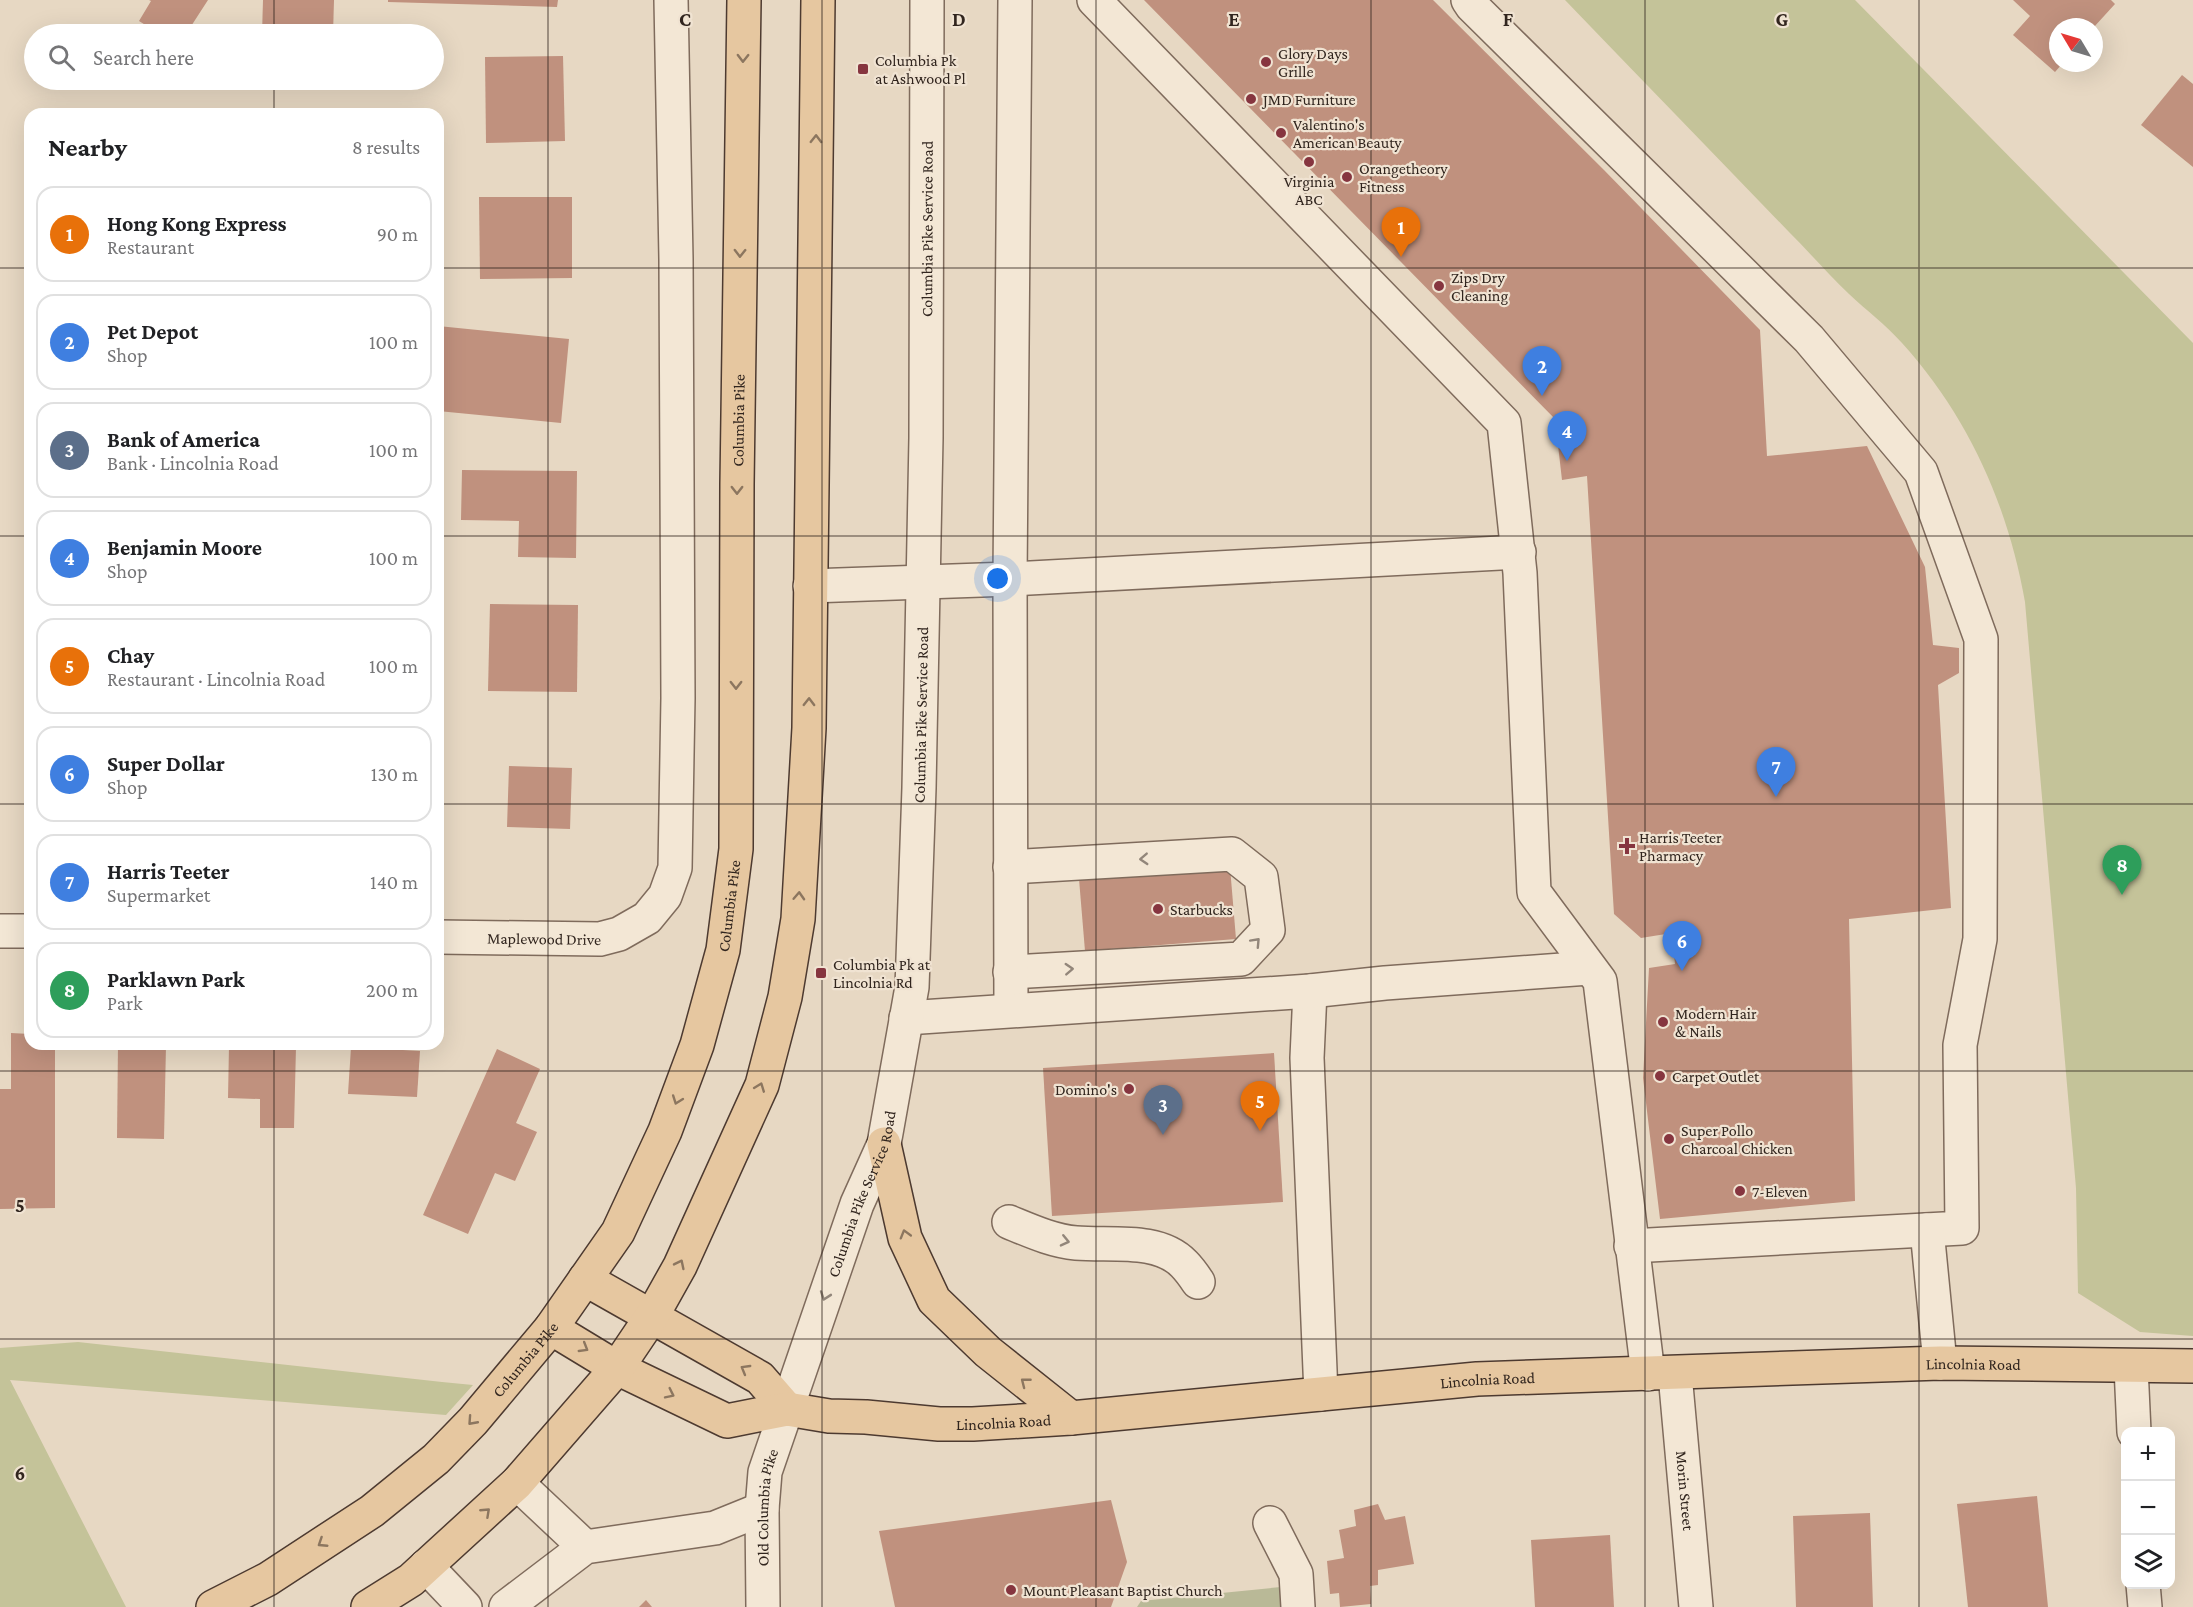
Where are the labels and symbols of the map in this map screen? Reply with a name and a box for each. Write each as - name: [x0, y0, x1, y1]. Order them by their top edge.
- text: C: [679, 8, 691, 30]
- text: D: [952, 8, 966, 30]
- text: E: [1228, 8, 1240, 30]
- text: F: [1503, 8, 1514, 30]
- text: G: [1776, 8, 1789, 30]
- north arrow: [2049, 18, 2103, 72]
- place label: Glory Days Grille: [1278, 45, 1348, 80]
- place label: Columbia Pk at Ashwood Pl: [875, 52, 966, 87]
- one-way arrow: [737, 54, 749, 63]
- marker: Glory Days Grille: [1259, 55, 1273, 69]
- marker: Columbia Pk at Ashwood Pl: [856, 62, 870, 76]
- place label: JMD Furniture: [1261, 91, 1356, 109]
- marker: JMD Furniture: [1244, 92, 1258, 106]
- place label: Valentino's American Beauty: [1293, 116, 1402, 152]
- marker: Valentino's American Beauty: [1274, 126, 1288, 140]
- one-way arrow: [810, 134, 823, 143]
- street label: Columbia Pike Service Road: [918, 140, 935, 317]
- marker: Virginia ABC: [1302, 155, 1316, 169]
- place label: Orangetheory Fitness: [1359, 160, 1448, 195]
- marker: Orangetheory Fitness: [1340, 170, 1354, 184]
- place label: Virginia ABC: [1284, 173, 1335, 208]
- pin: 1: [1382, 208, 1420, 257]
- one-way arrow: [734, 249, 746, 258]
- place label: Zips Dry Cleaning: [1451, 269, 1508, 305]
- marker: Zips Dry Cleaning: [1432, 279, 1446, 293]
- pin: 2: [1522, 346, 1562, 396]
- street label: Columbia Pike: [729, 374, 747, 467]
- pin: 4: [1548, 412, 1586, 461]
- one-way arrow: [731, 486, 743, 495]
- your location: [983, 564, 1012, 593]
- street label: Columbia Pike Service Road: [910, 626, 931, 803]
- one-way arrow: [730, 681, 742, 690]
- one-way arrow: [803, 697, 815, 706]
- pin: 7: [1756, 748, 1796, 797]
- place label: Harris Teeter Pharmacy: [1639, 829, 1722, 865]
- marker: Harris Teeter Pharmacy: [1620, 839, 1634, 853]
- pin: 8: [2102, 846, 2142, 895]
- one-way arrow: [1140, 853, 1149, 866]
- street label: Columbia Pike: [714, 859, 743, 953]
- one-way arrow: [793, 892, 806, 901]
- place label: Starbucks: [1170, 901, 1233, 918]
- marker: Starbucks: [1151, 902, 1165, 916]
- pin: 6: [1662, 922, 1702, 971]
- street label: Maplewood Drive: [487, 929, 601, 948]
- one-way arrow: [1249, 939, 1260, 950]
- place label: Columbia Pk at Lincolnia Rd: [833, 956, 931, 991]
- one-way arrow: [1064, 962, 1073, 975]
- marker: Columbia Pk at Lincolnia Rd: [814, 966, 828, 980]
- place label: Modern Hair & Nails: [1675, 1005, 1757, 1040]
- marker: Modern Hair & Nails: [1656, 1015, 1670, 1029]
- place label: Carpet Outlet: [1672, 1068, 1760, 1086]
- marker: Carpet Outlet: [1653, 1069, 1667, 1083]
- place label: Domino's: [1055, 1081, 1117, 1098]
- one-way arrow: [753, 1082, 766, 1093]
- marker: Domino's: [1122, 1082, 1136, 1096]
- pin: 5: [1240, 1082, 1280, 1131]
- pin: 3: [1144, 1086, 1182, 1135]
- one-way arrow: [672, 1093, 684, 1104]
- street label: Columbia Pike Service Road: [824, 1109, 898, 1279]
- place label: Super Pollo Charcoal Chicken: [1681, 1122, 1793, 1157]
- marker: Super Pollo Charcoal Chicken: [1662, 1132, 1676, 1146]
- place label: 7-Eleven: [1752, 1183, 1808, 1200]
- marker: 7-Eleven: [1733, 1184, 1747, 1198]
- text: 5: [15, 1194, 25, 1216]
- one-way arrow: [900, 1229, 912, 1240]
- one-way arrow: [1059, 1233, 1069, 1246]
- one-way arrow: [673, 1260, 684, 1271]
- one-way arrow: [820, 1290, 833, 1301]
- street label: Columbia Pike: [489, 1319, 561, 1400]
- one-way arrow: [578, 1341, 588, 1353]
- street label: Lincolnia Road: [1925, 1354, 2021, 1372]
- one-way arrow: [741, 1365, 751, 1376]
- street label: Lincolnia Road: [1439, 1368, 1536, 1391]
- one-way arrow: [1021, 1378, 1032, 1389]
- one-way arrow: [663, 1387, 674, 1399]
- street label: Lincolnia Road: [956, 1411, 1052, 1433]
- one-way arrow: [468, 1414, 479, 1424]
- street label: Old Columbia Pike: [753, 1446, 781, 1566]
- street label: Morin Street: [1673, 1450, 1698, 1532]
- text: 6: [15, 1462, 25, 1484]
- one-way arrow: [479, 1509, 490, 1520]
- one-way arrow: [317, 1536, 328, 1547]
- place label: Mount Pleasant Baptist Church: [1023, 1582, 1223, 1600]
- marker: Mount Pleasant Baptist Church: [1004, 1583, 1018, 1597]

